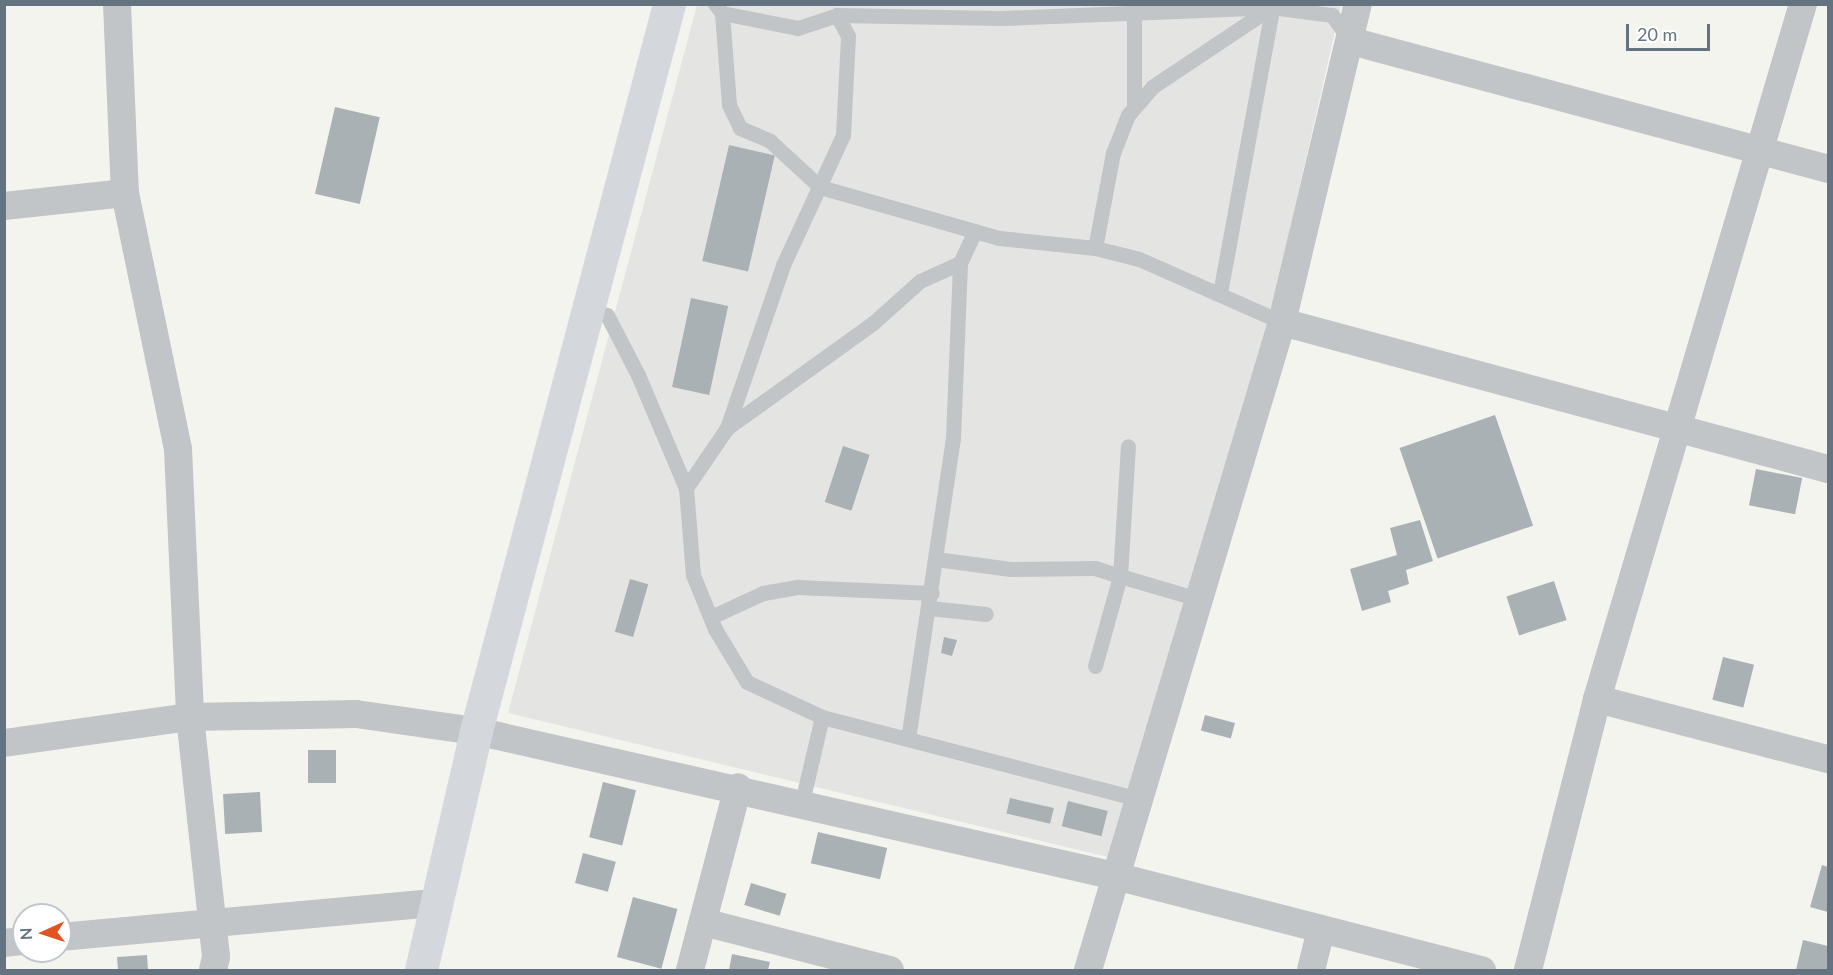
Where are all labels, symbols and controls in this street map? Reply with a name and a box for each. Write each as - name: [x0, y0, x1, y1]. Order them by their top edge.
- scale bar: [1629, 12, 1713, 50]
- text: 20 m: [1637, 23, 1677, 45]
- north arrow: [12, 903, 72, 963]
- text: N: [16, 927, 35, 941]

